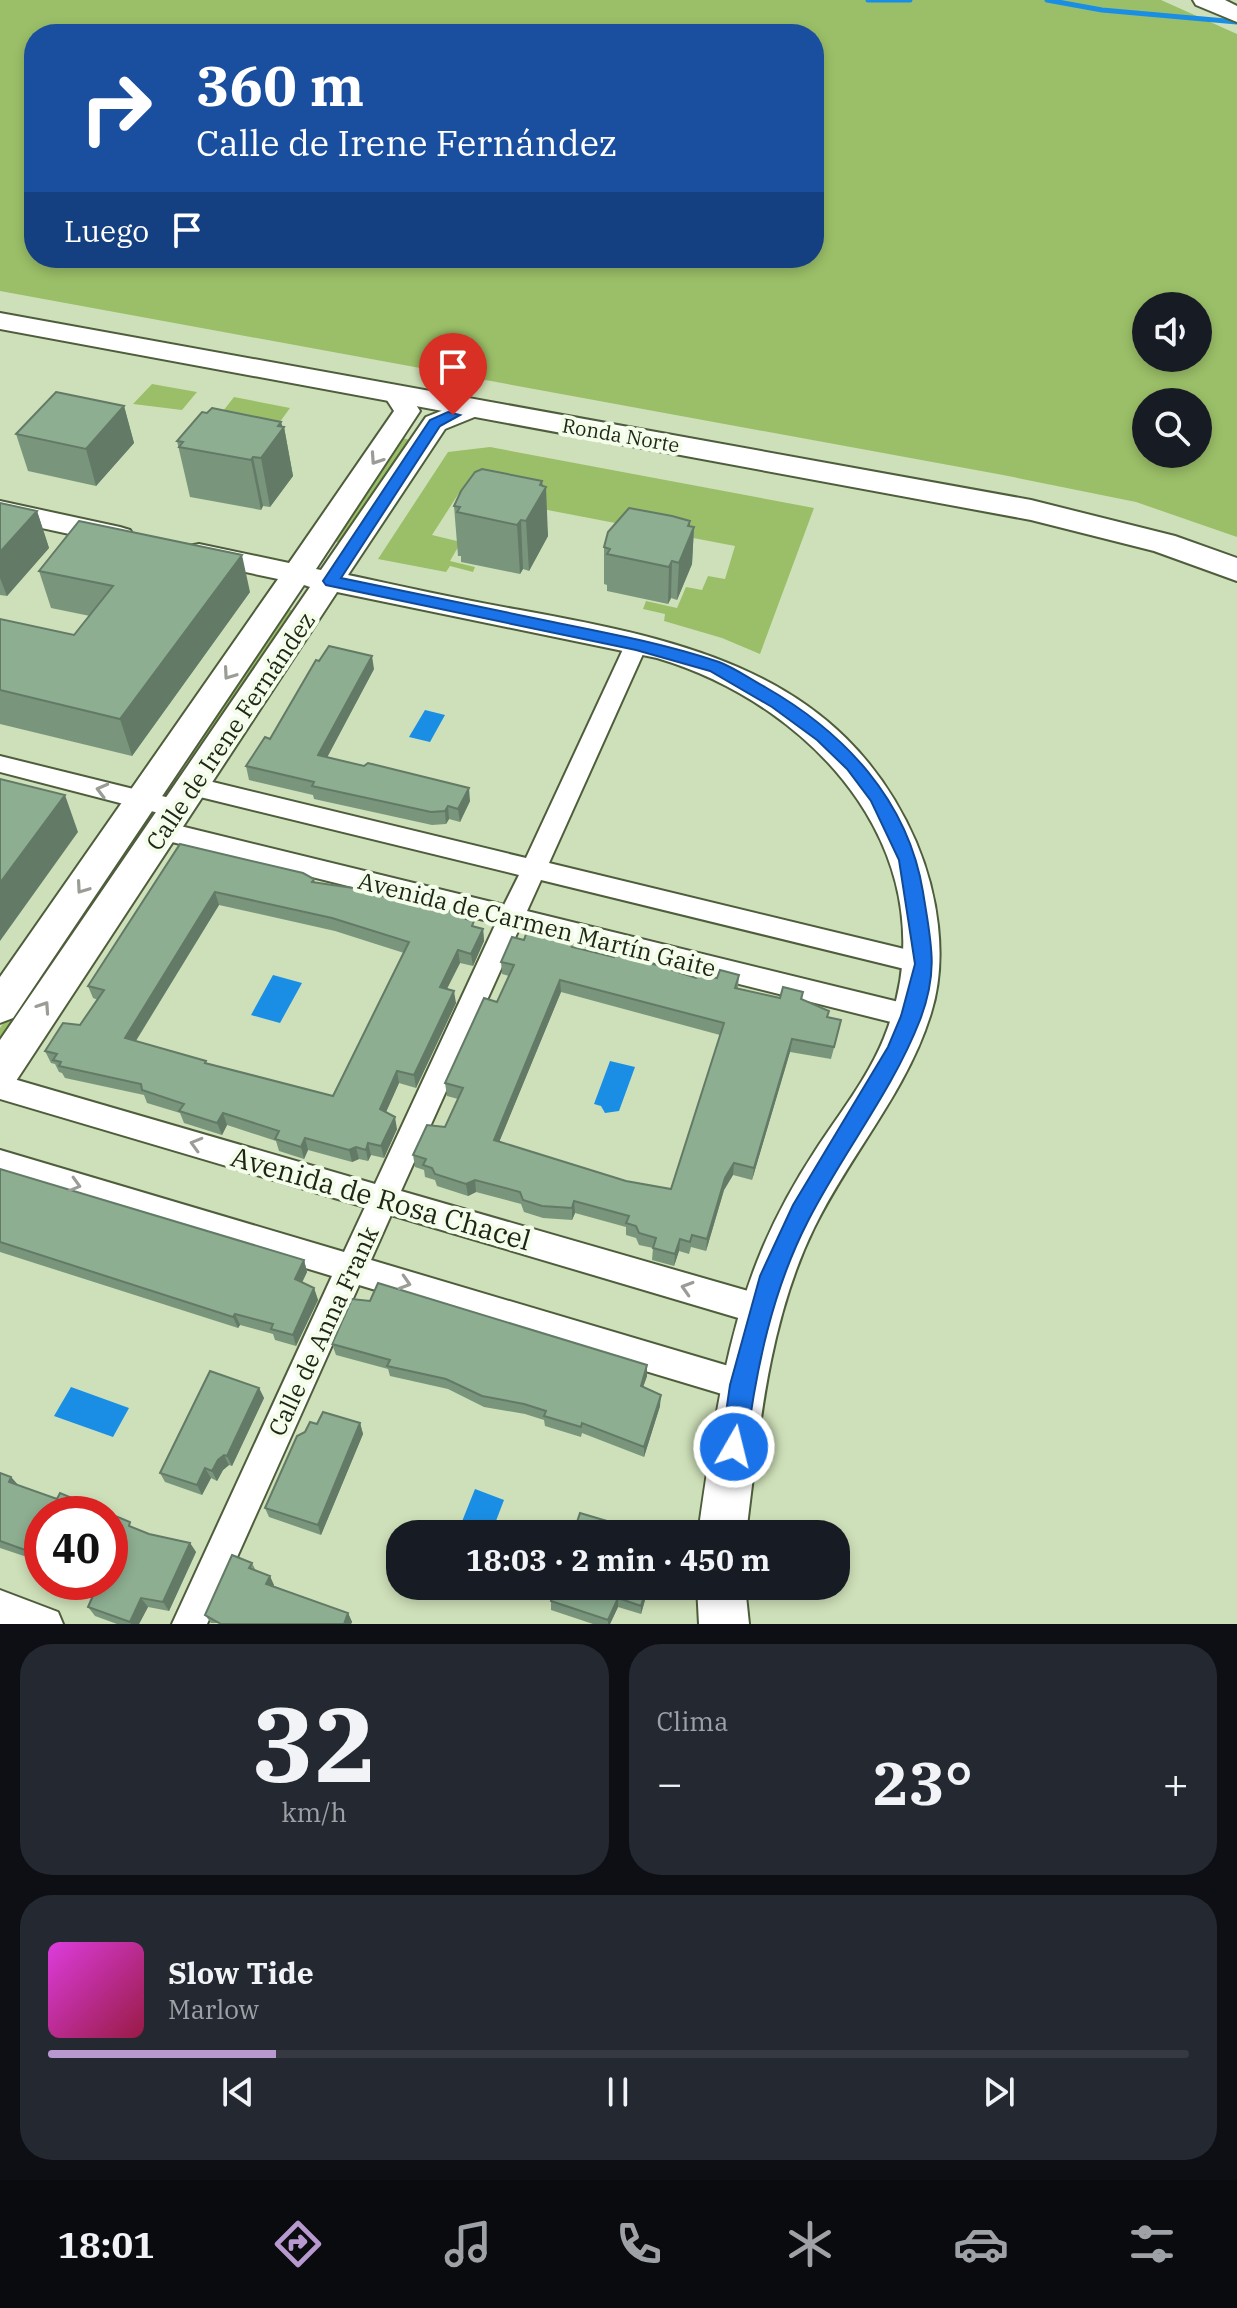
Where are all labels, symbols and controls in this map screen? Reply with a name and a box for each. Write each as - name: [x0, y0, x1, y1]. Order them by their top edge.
- text: 360 m: [196, 49, 364, 121]
- icon: right: [64, 56, 168, 160]
- text: Calle de Irene Fernández: [196, 119, 617, 166]
- icon: arrive: [165, 208, 209, 252]
- text: Luego: [64, 211, 149, 250]
- map controls: [1132, 292, 1212, 468]
- button: sound: [1132, 292, 1212, 372]
- pin: [419, 333, 487, 415]
- icon: arrive: [431, 345, 475, 389]
- button: search: [1132, 388, 1212, 468]
- street label: Ronda Norte: [560, 411, 682, 459]
- one-way arrow: [370, 451, 385, 465]
- street label: Calle de Irene Fernández: [138, 606, 322, 856]
- one-way arrow: [224, 666, 239, 680]
- one-way arrow: [96, 782, 109, 799]
- street label: Avenida de Carmen Martín Gaite: [355, 864, 719, 984]
- one-way arrow: [76, 880, 91, 894]
- one-way arrow: [34, 1002, 49, 1016]
- one-way arrow: [189, 1137, 203, 1153]
- street label: Avenida de Rosa Chacel: [227, 1137, 535, 1259]
- one-way arrow: [67, 1176, 81, 1192]
- street label: Calle de Anna Frank: [260, 1221, 386, 1441]
- one-way arrow: [397, 1274, 411, 1290]
- one-way arrow: [681, 1281, 695, 1297]
- position arrow: [692, 1405, 776, 1489]
- speed limit sign: 40: [24, 1496, 128, 1600]
- text: 18:03 · 2 min · 450 m: [466, 1540, 770, 1579]
- text: 32: [252, 1675, 377, 1811]
- text: Clima: [657, 1704, 728, 1738]
- text: 23°: [873, 1743, 973, 1822]
- text: −: [657, 1754, 683, 1811]
- text: +: [1163, 1754, 1189, 1811]
- text: km/h: [281, 1795, 347, 1829]
- text: Slow Tide: [168, 1953, 314, 1992]
- text: Marlow: [168, 1992, 259, 2026]
- icon: previous: [216, 2070, 260, 2114]
- icon: pause: [596, 2070, 640, 2114]
- icon: next: [977, 2070, 1021, 2114]
- icon: directions: [270, 2216, 326, 2272]
- icon: music: [440, 2216, 496, 2272]
- icon: phone: [611, 2216, 667, 2272]
- icon: climate: [782, 2216, 838, 2272]
- icon: car: [953, 2216, 1009, 2272]
- icon: filters: [1124, 2216, 1180, 2272]
- text: 18:01: [57, 2221, 155, 2268]

